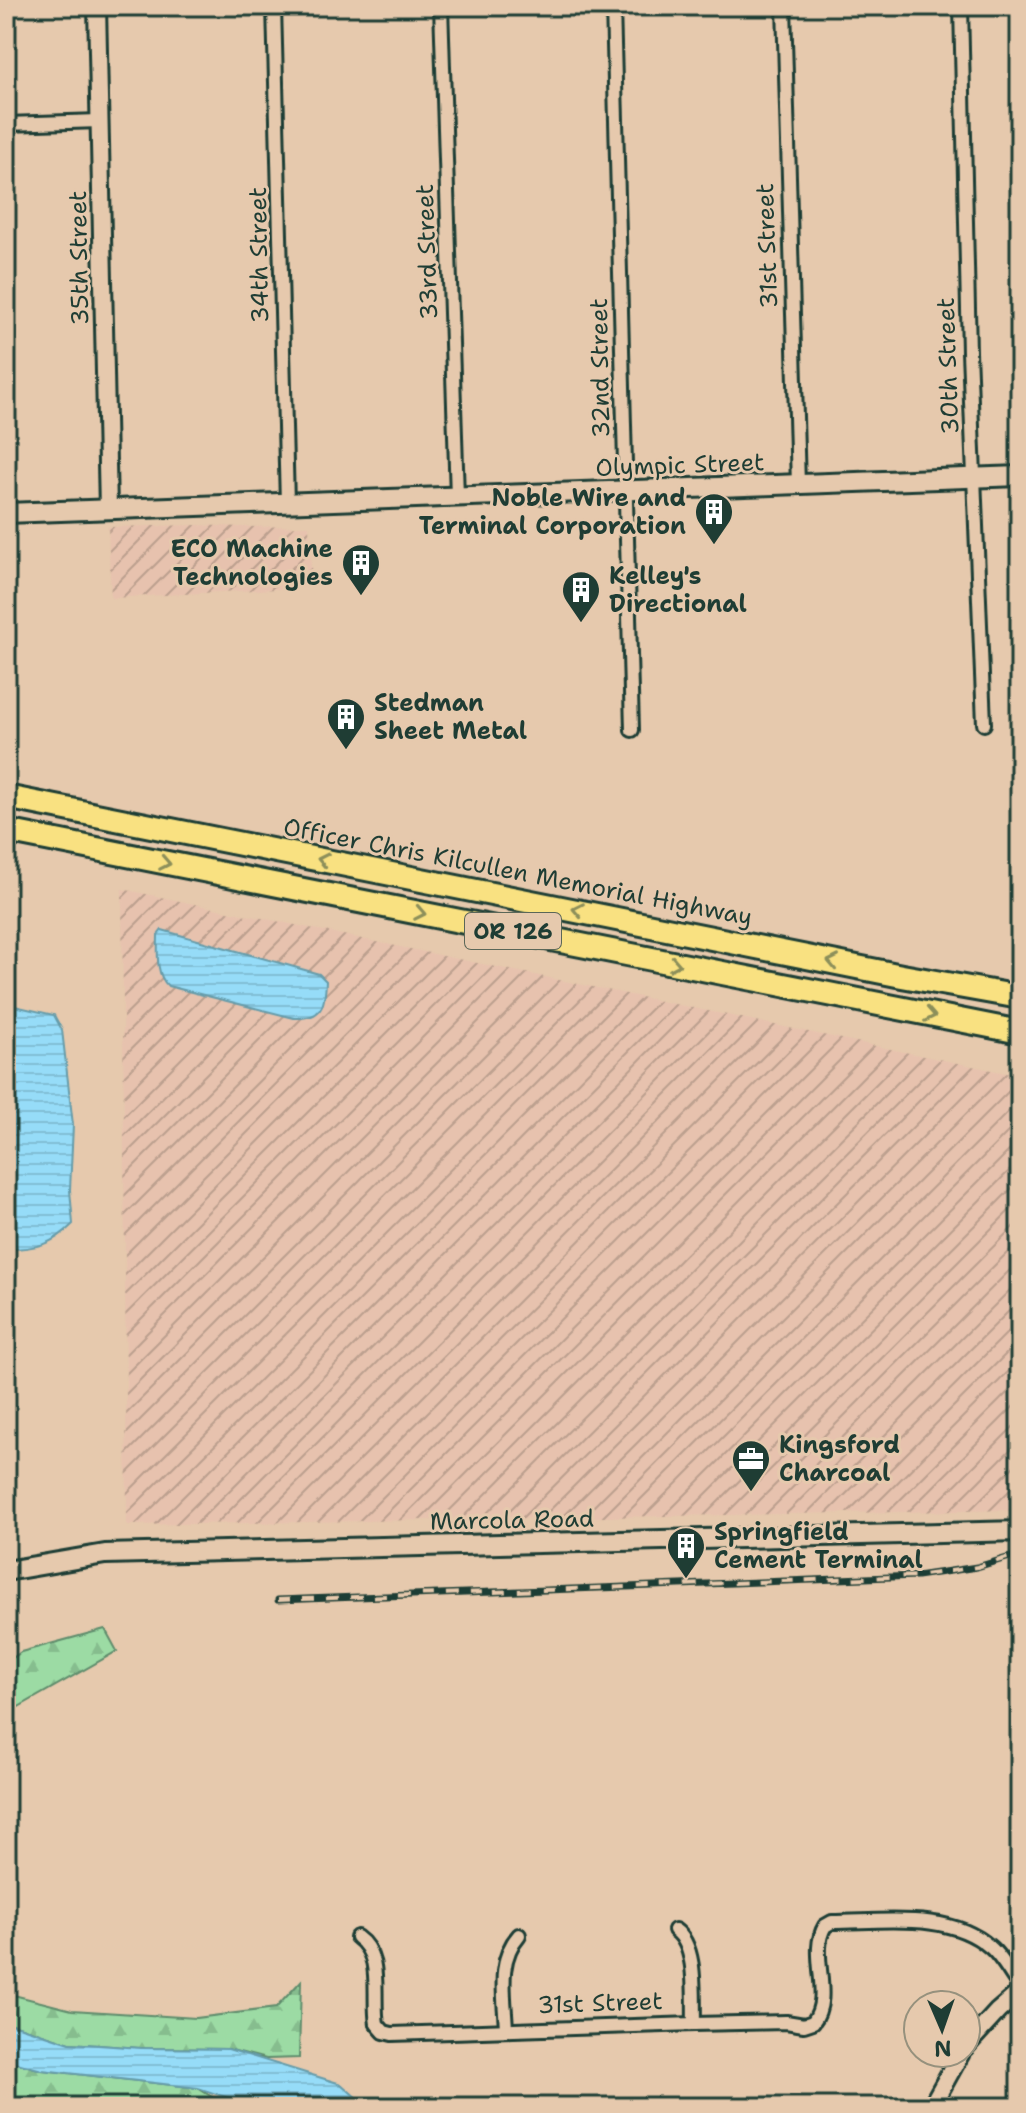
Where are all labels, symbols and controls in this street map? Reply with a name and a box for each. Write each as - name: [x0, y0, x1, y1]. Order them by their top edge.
- street label: 31st Street: [749, 183, 785, 309]
- street label: 33rd Street: [409, 184, 445, 320]
- street label: 34th Street: [242, 187, 276, 323]
- street label: 35th Street: [62, 190, 96, 326]
- street label: 30th Street: [930, 297, 966, 435]
- street label: 32nd Street: [583, 298, 617, 438]
- street label: Olympic Street: [595, 446, 765, 484]
- place label: Noble Wire and Terminal Corporation: [419, 482, 686, 542]
- building icon: Noble Wire and Terminal Corporation: [693, 491, 735, 546]
- place label: ECO Machine Technologies: [171, 533, 333, 593]
- building icon: ECO Machine Technologies: [340, 542, 382, 597]
- place label: Kelley's Directional: [609, 560, 747, 620]
- building icon: Kelley's Directional: [560, 569, 602, 624]
- place label: Stedman Sheet Metal: [374, 687, 527, 747]
- building icon: Stedman Sheet Metal: [325, 696, 367, 751]
- street label: Officer Chris Kilcullen Memorial Highway: [281, 811, 755, 933]
- one-way arrow: [317, 852, 330, 869]
- one-way arrow: [158, 854, 171, 871]
- one-way arrow: [572, 903, 585, 920]
- one-way arrow: [413, 904, 426, 921]
- road number: OR 126: [465, 913, 561, 949]
- one-way arrow: [668, 954, 682, 971]
- one-way arrow: [827, 954, 841, 971]
- one-way arrow: [923, 1006, 937, 1023]
- place label: Kingsford Charcoal: [779, 1429, 900, 1489]
- office icon: Kingsford Charcoal: [730, 1438, 772, 1493]
- street label: Marcola Road: [430, 1503, 594, 1537]
- place label: Springfield Cement Terminal: [714, 1516, 923, 1576]
- building icon: Springfield Cement Terminal: [665, 1525, 707, 1580]
- street label: 31st Street: [537, 1985, 663, 2021]
- north arrow: [902, 1989, 982, 2069]
- text: N: [933, 2034, 952, 2063]

